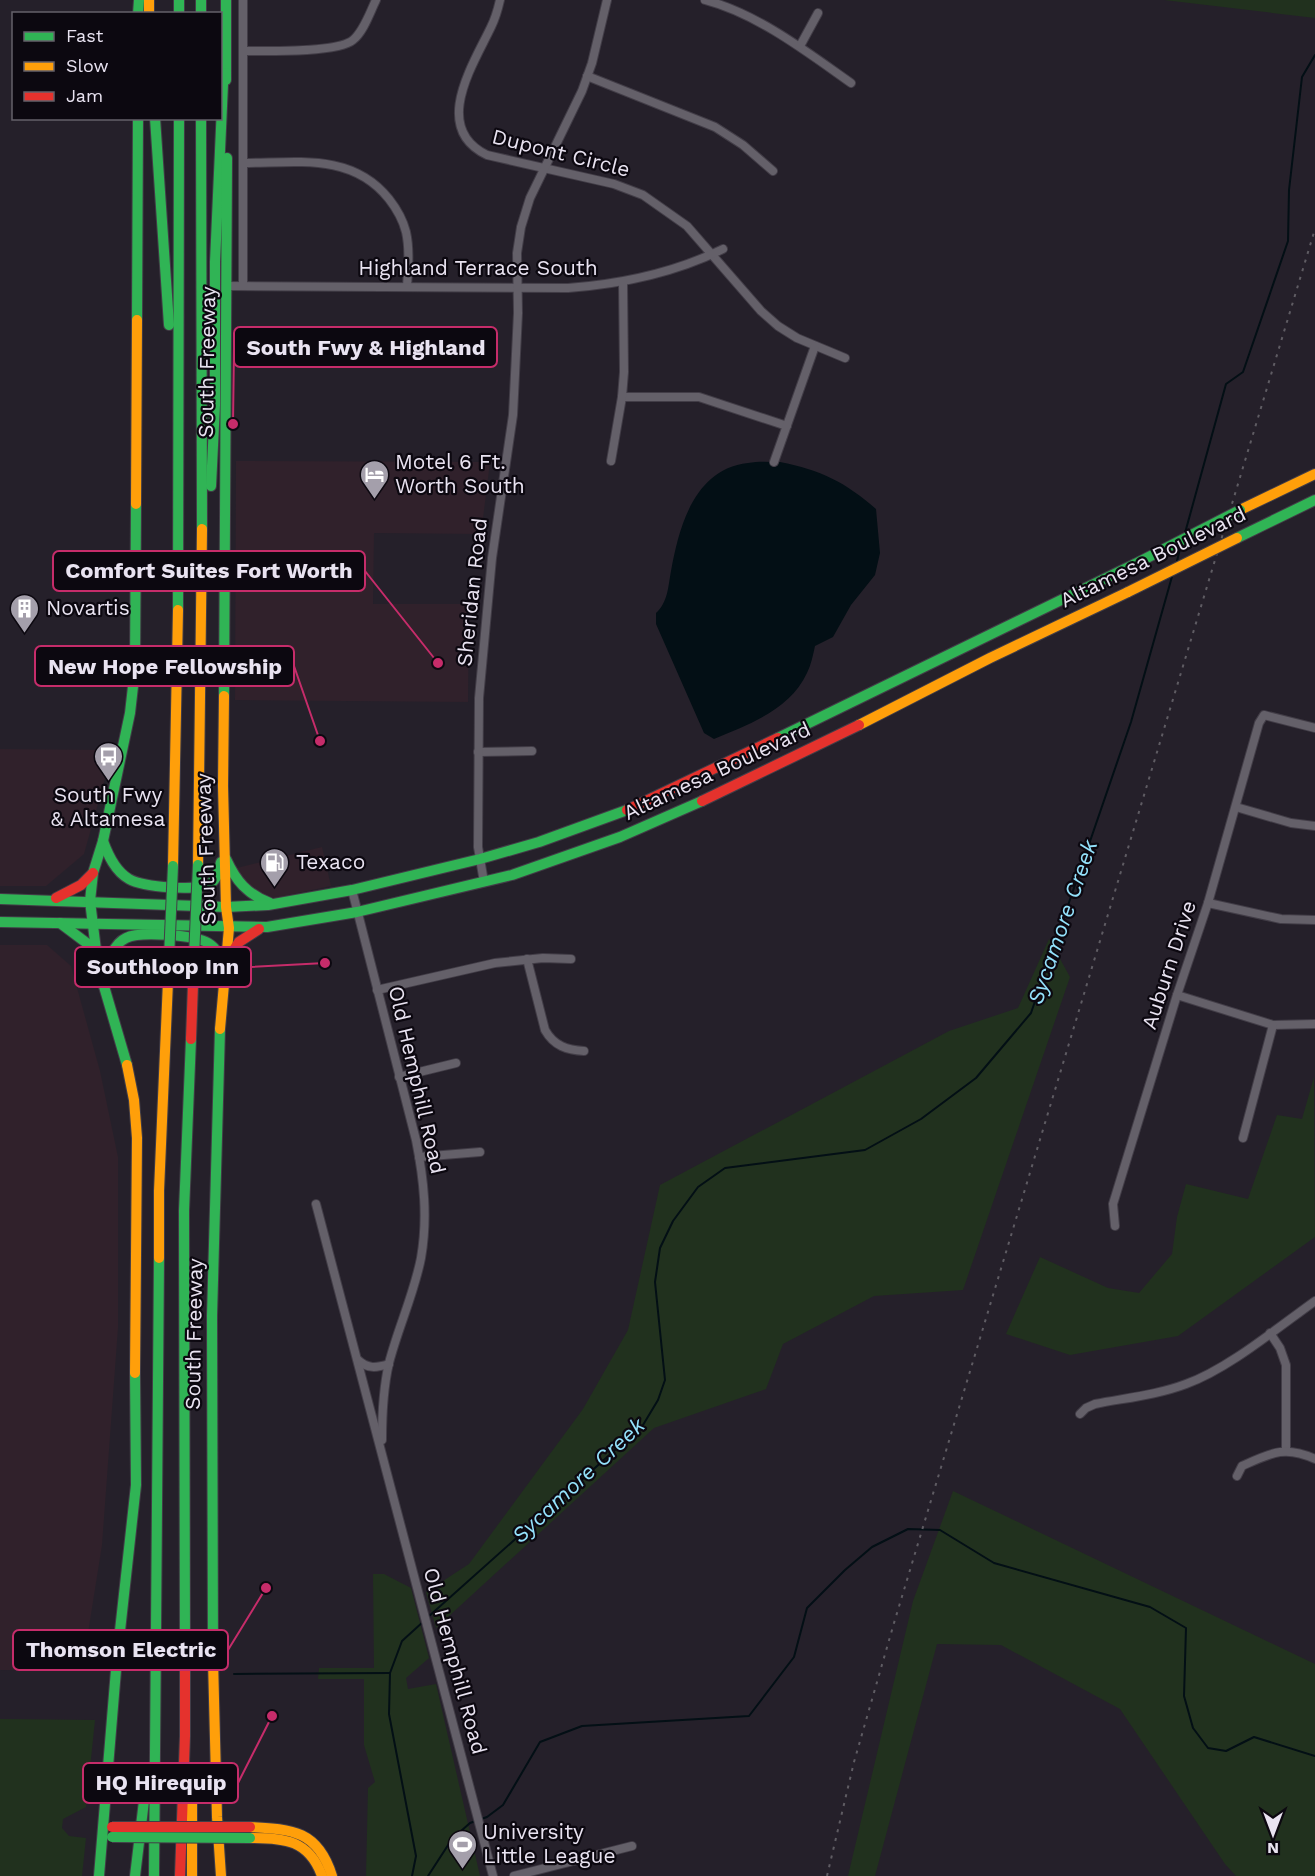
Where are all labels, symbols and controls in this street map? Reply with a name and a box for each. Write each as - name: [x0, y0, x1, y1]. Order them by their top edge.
- legend: [12, 12, 222, 120]
- text: Fast: [66, 25, 104, 46]
- text: Slow: [66, 55, 109, 76]
- text: Jam: [66, 85, 103, 106]
- street label: Dupont Circle: [490, 123, 633, 182]
- street label: Highland Terrace South: [358, 255, 598, 280]
- street label: South Freeway: [193, 286, 220, 438]
- callout: South Fwy & Highland: [234, 327, 497, 367]
- text: South Fwy & Highland: [247, 335, 485, 360]
- place label: Motel 6 Ft. Worth South: [395, 449, 525, 498]
- hotel icon: Motel 6 Ft. Worth South: [358, 458, 390, 500]
- street label: Altamesa Boulevard: [1056, 501, 1250, 612]
- street label: Sheridan Road: [451, 516, 492, 667]
- callout: Comfort Suites Fort Worth: [53, 551, 365, 591]
- text: Comfort Suites Fort Worth: [65, 558, 353, 583]
- building icon: Novartis: [9, 592, 41, 634]
- place label: Novartis: [46, 595, 130, 620]
- callout: New Hope Fellowship: [35, 646, 294, 686]
- text: New Hope Fellowship: [48, 654, 282, 679]
- street label: Altamesa Boulevard: [619, 716, 814, 825]
- bus stop icon: South Fwy & Altamesa: [92, 740, 124, 782]
- street label: South Freeway: [190, 773, 221, 925]
- place label: South Fwy & Altamesa: [50, 782, 166, 831]
- water label: Sycamore Creek: [1023, 836, 1103, 1008]
- fuel station icon: Texaco: [259, 846, 291, 888]
- place label: Texaco: [296, 849, 365, 874]
- street label: Auburn Drive: [1136, 897, 1201, 1032]
- callout: Southloop Inn: [75, 947, 251, 987]
- text: Southloop Inn: [87, 954, 239, 979]
- street label: Old Hemphill Road: [384, 983, 451, 1176]
- street label: South Freeway: [180, 1258, 207, 1410]
- water label: Sycamore Creek: [507, 1412, 651, 1548]
- street label: Old Hemphill Road: [419, 1565, 492, 1757]
- callout: Thomson Electric: [13, 1630, 228, 1670]
- text: Thomson Electric: [26, 1637, 216, 1662]
- callout: HQ Hirequip: [83, 1763, 238, 1803]
- text: HQ Hirequip: [95, 1770, 227, 1795]
- north arrow: [1243, 1804, 1303, 1864]
- place label: University Little League: [483, 1819, 616, 1868]
- sports icon: University Little League: [446, 1828, 478, 1870]
- text: N: [1267, 1839, 1279, 1858]

